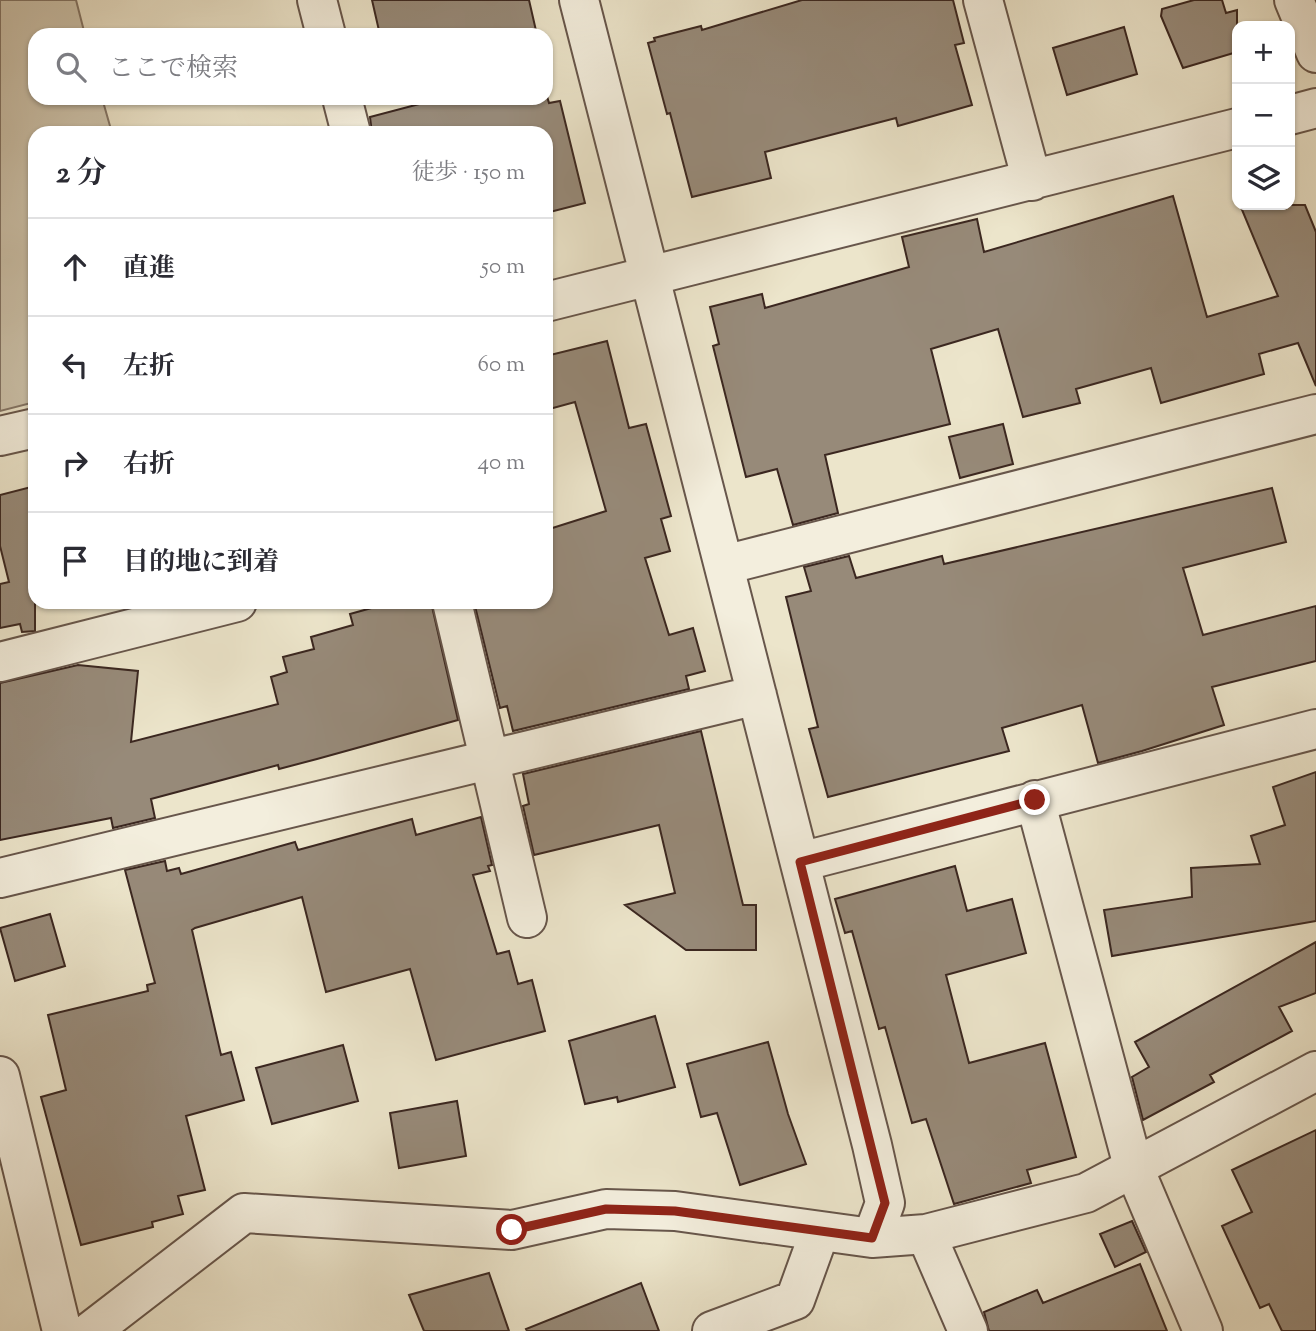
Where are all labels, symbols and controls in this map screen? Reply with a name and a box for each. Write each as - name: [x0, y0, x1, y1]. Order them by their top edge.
- map controls: [1232, 21, 1295, 210]
- button: +: [1232, 21, 1295, 84]
- search box: [28, 28, 553, 105]
- icon: search: [52, 48, 90, 86]
- text: ここで検索: [108, 51, 238, 88]
- button: −: [1232, 84, 1295, 147]
- button: layers: [1232, 147, 1295, 210]
- text: 2 分: [56, 153, 106, 196]
- text: 徒歩 · 150 m: [412, 157, 525, 190]
- icon: ahead: [56, 248, 94, 286]
- text: 直進: [123, 251, 175, 288]
- text: 50 m: [481, 251, 525, 284]
- icon: left: [56, 346, 94, 384]
- text: 左折: [123, 349, 175, 386]
- text: 60 m: [477, 349, 525, 382]
- icon: right: [56, 444, 94, 482]
- text: 右折: [123, 447, 175, 484]
- text: 40 m: [478, 447, 525, 480]
- icon: arrive: [56, 542, 94, 580]
- text: 目的地に到着: [123, 545, 279, 582]
- route end: [1019, 784, 1050, 815]
- route start: [496, 1214, 527, 1245]

